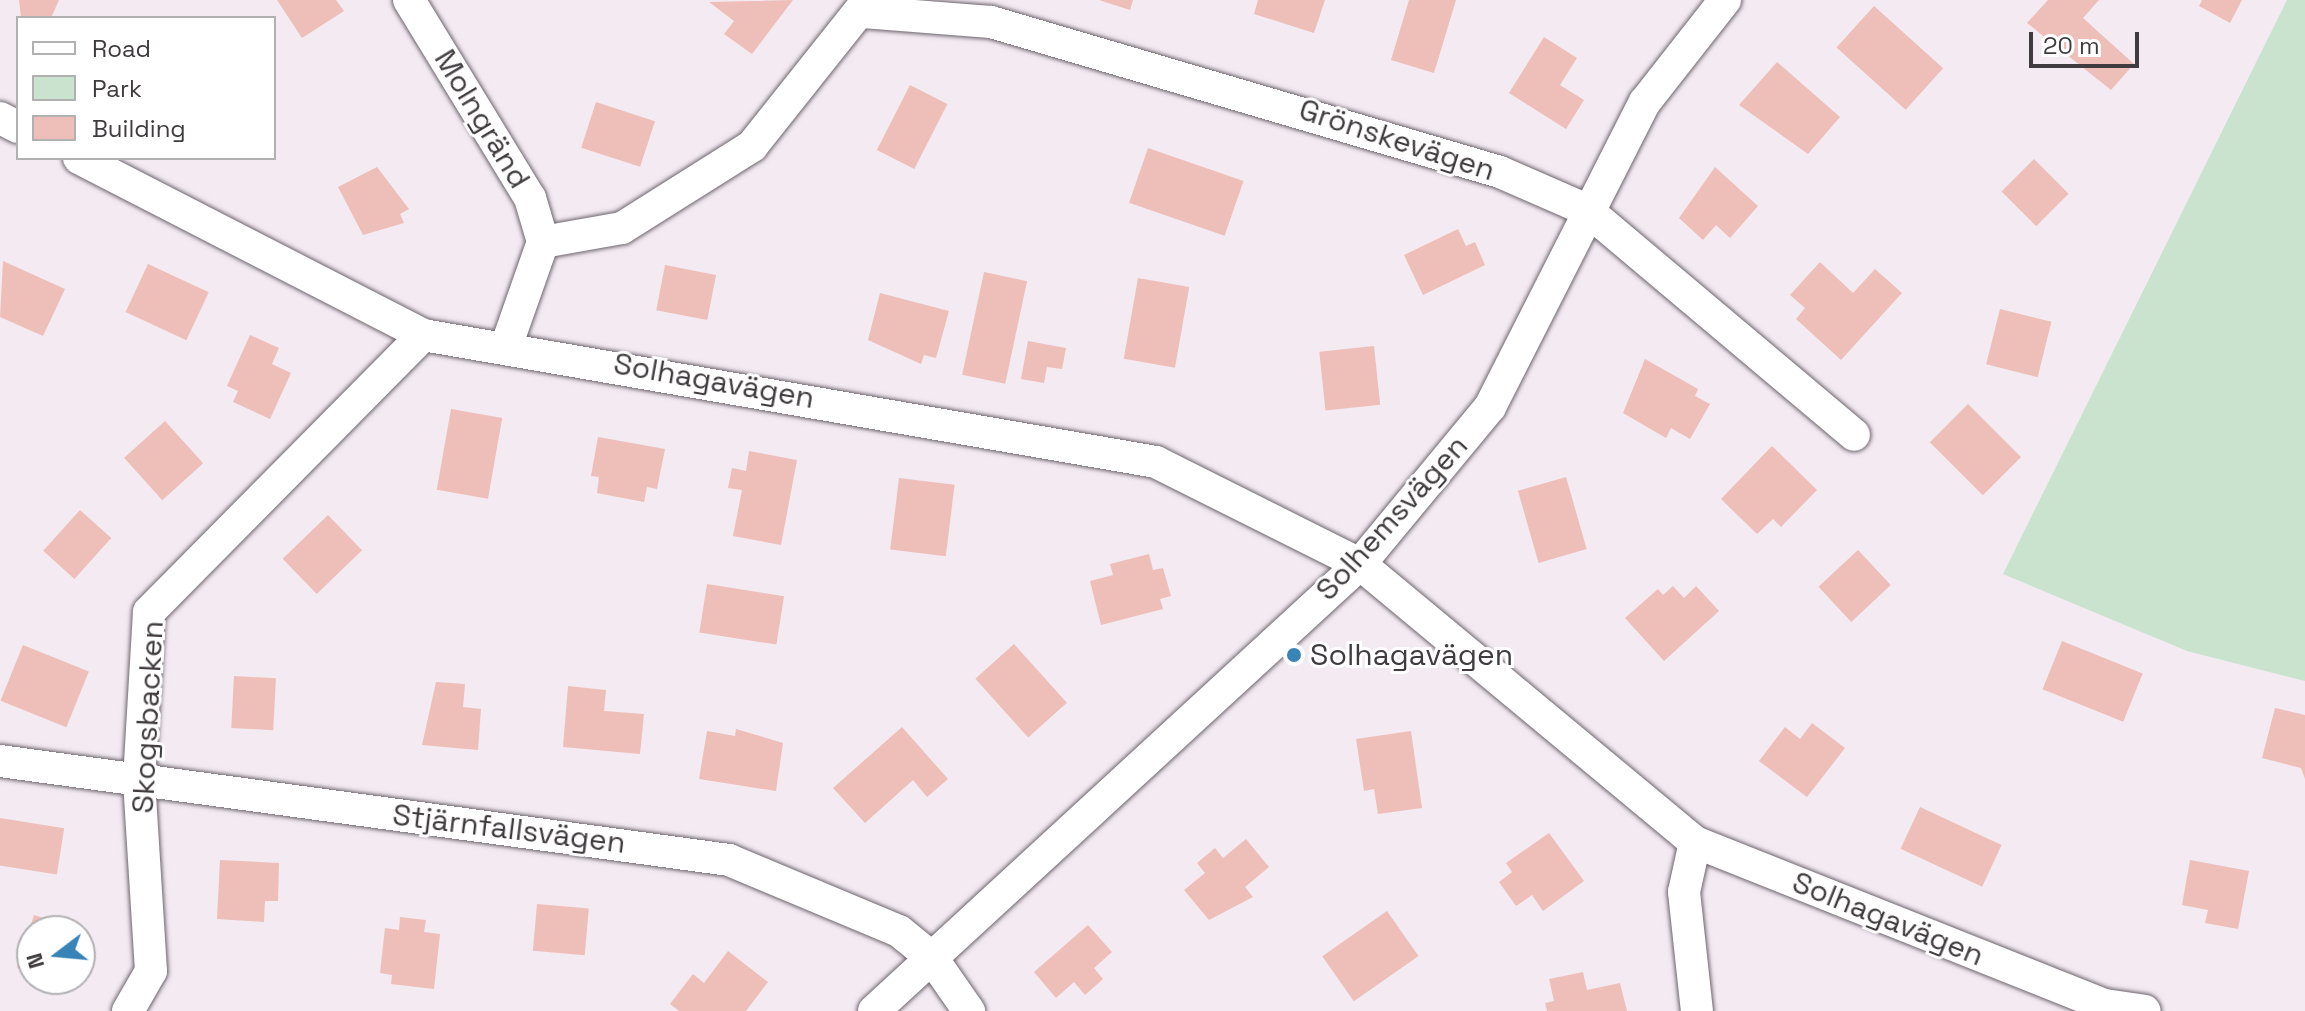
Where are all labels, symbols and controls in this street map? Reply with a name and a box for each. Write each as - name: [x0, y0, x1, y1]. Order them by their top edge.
- legend: [16, 16, 276, 160]
- scale bar: [2033, 16, 2143, 66]
- text: 20 m: [2043, 30, 2100, 61]
- text: Road: [92, 33, 151, 64]
- street label: Molngränd: [427, 43, 537, 195]
- text: Park: [92, 73, 142, 104]
- street label: Grönskevägen: [1295, 91, 1499, 189]
- text: Building: [92, 113, 186, 144]
- street label: Solhagavägen: [611, 346, 817, 416]
- street label: Solhemsvägen: [1309, 428, 1475, 608]
- street label: Skogsbacken: [125, 620, 171, 814]
- place label: Solhagavägen: [1310, 637, 1513, 673]
- marker: Solhagavägen: [1285, 646, 1303, 664]
- street label: Stjärnfallsvägen: [391, 797, 627, 861]
- street label: Solhagavägen: [1787, 864, 1989, 974]
- north arrow: [16, 915, 96, 995]
- text: N: [19, 950, 50, 972]

